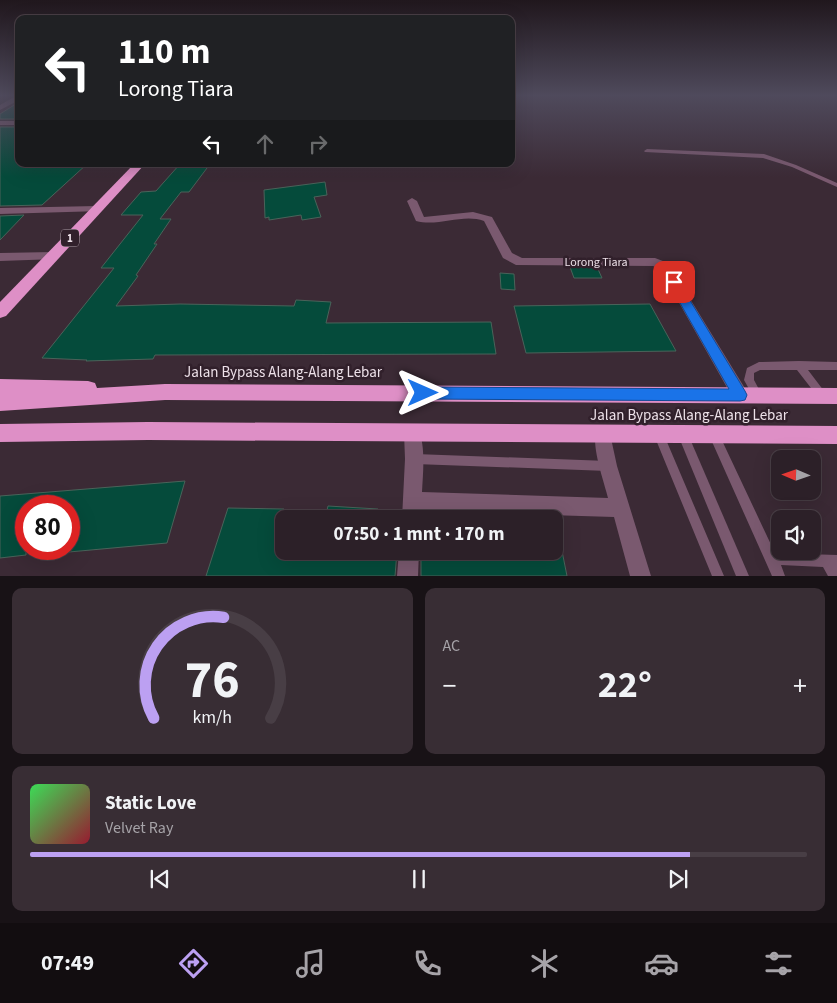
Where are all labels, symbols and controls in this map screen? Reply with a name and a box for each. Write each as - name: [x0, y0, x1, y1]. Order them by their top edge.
- text: 110 m: [118, 27, 210, 77]
- icon: left: [35, 35, 100, 100]
- text: Lorong Tiara: [118, 73, 234, 105]
- icon: left: [198, 130, 226, 158]
- icon: ahead: [251, 130, 279, 158]
- icon: right: [304, 130, 332, 158]
- road number: 1: [61, 230, 79, 247]
- street label: Lorong Tiara: [564, 254, 628, 271]
- pin: [653, 261, 695, 303]
- icon: arrive: [660, 268, 688, 296]
- street label: Jalan Bypass Alang-Alang Lebar: [184, 362, 383, 383]
- position arrow: [396, 366, 448, 418]
- street label: Jalan Bypass Alang-Alang Lebar: [590, 405, 789, 426]
- north arrow: [771, 450, 821, 500]
- map controls: [771, 450, 821, 560]
- speed limit sign: 80: [15, 495, 80, 560]
- button: sound: [771, 510, 821, 560]
- text: 07:50 · 1 mnt · 170 m: [334, 521, 504, 548]
- text: AC: [443, 635, 460, 657]
- text: 76: [185, 644, 240, 718]
- text: 22°: [598, 658, 652, 712]
- text: −: [443, 666, 456, 706]
- text: +: [793, 666, 807, 706]
- text: km/h: [192, 705, 232, 730]
- text: Static Love: [105, 790, 196, 817]
- text: Velvet Ray: [105, 817, 173, 839]
- icon: previous: [146, 865, 174, 893]
- icon: pause: [405, 865, 433, 893]
- icon: next: [664, 865, 692, 893]
- icon: directions: [176, 946, 211, 981]
- icon: music: [293, 946, 328, 981]
- icon: phone: [410, 946, 445, 981]
- icon: climate: [527, 946, 562, 981]
- icon: car: [644, 946, 679, 981]
- icon: filters: [761, 946, 796, 981]
- text: 07:49: [41, 947, 94, 979]

